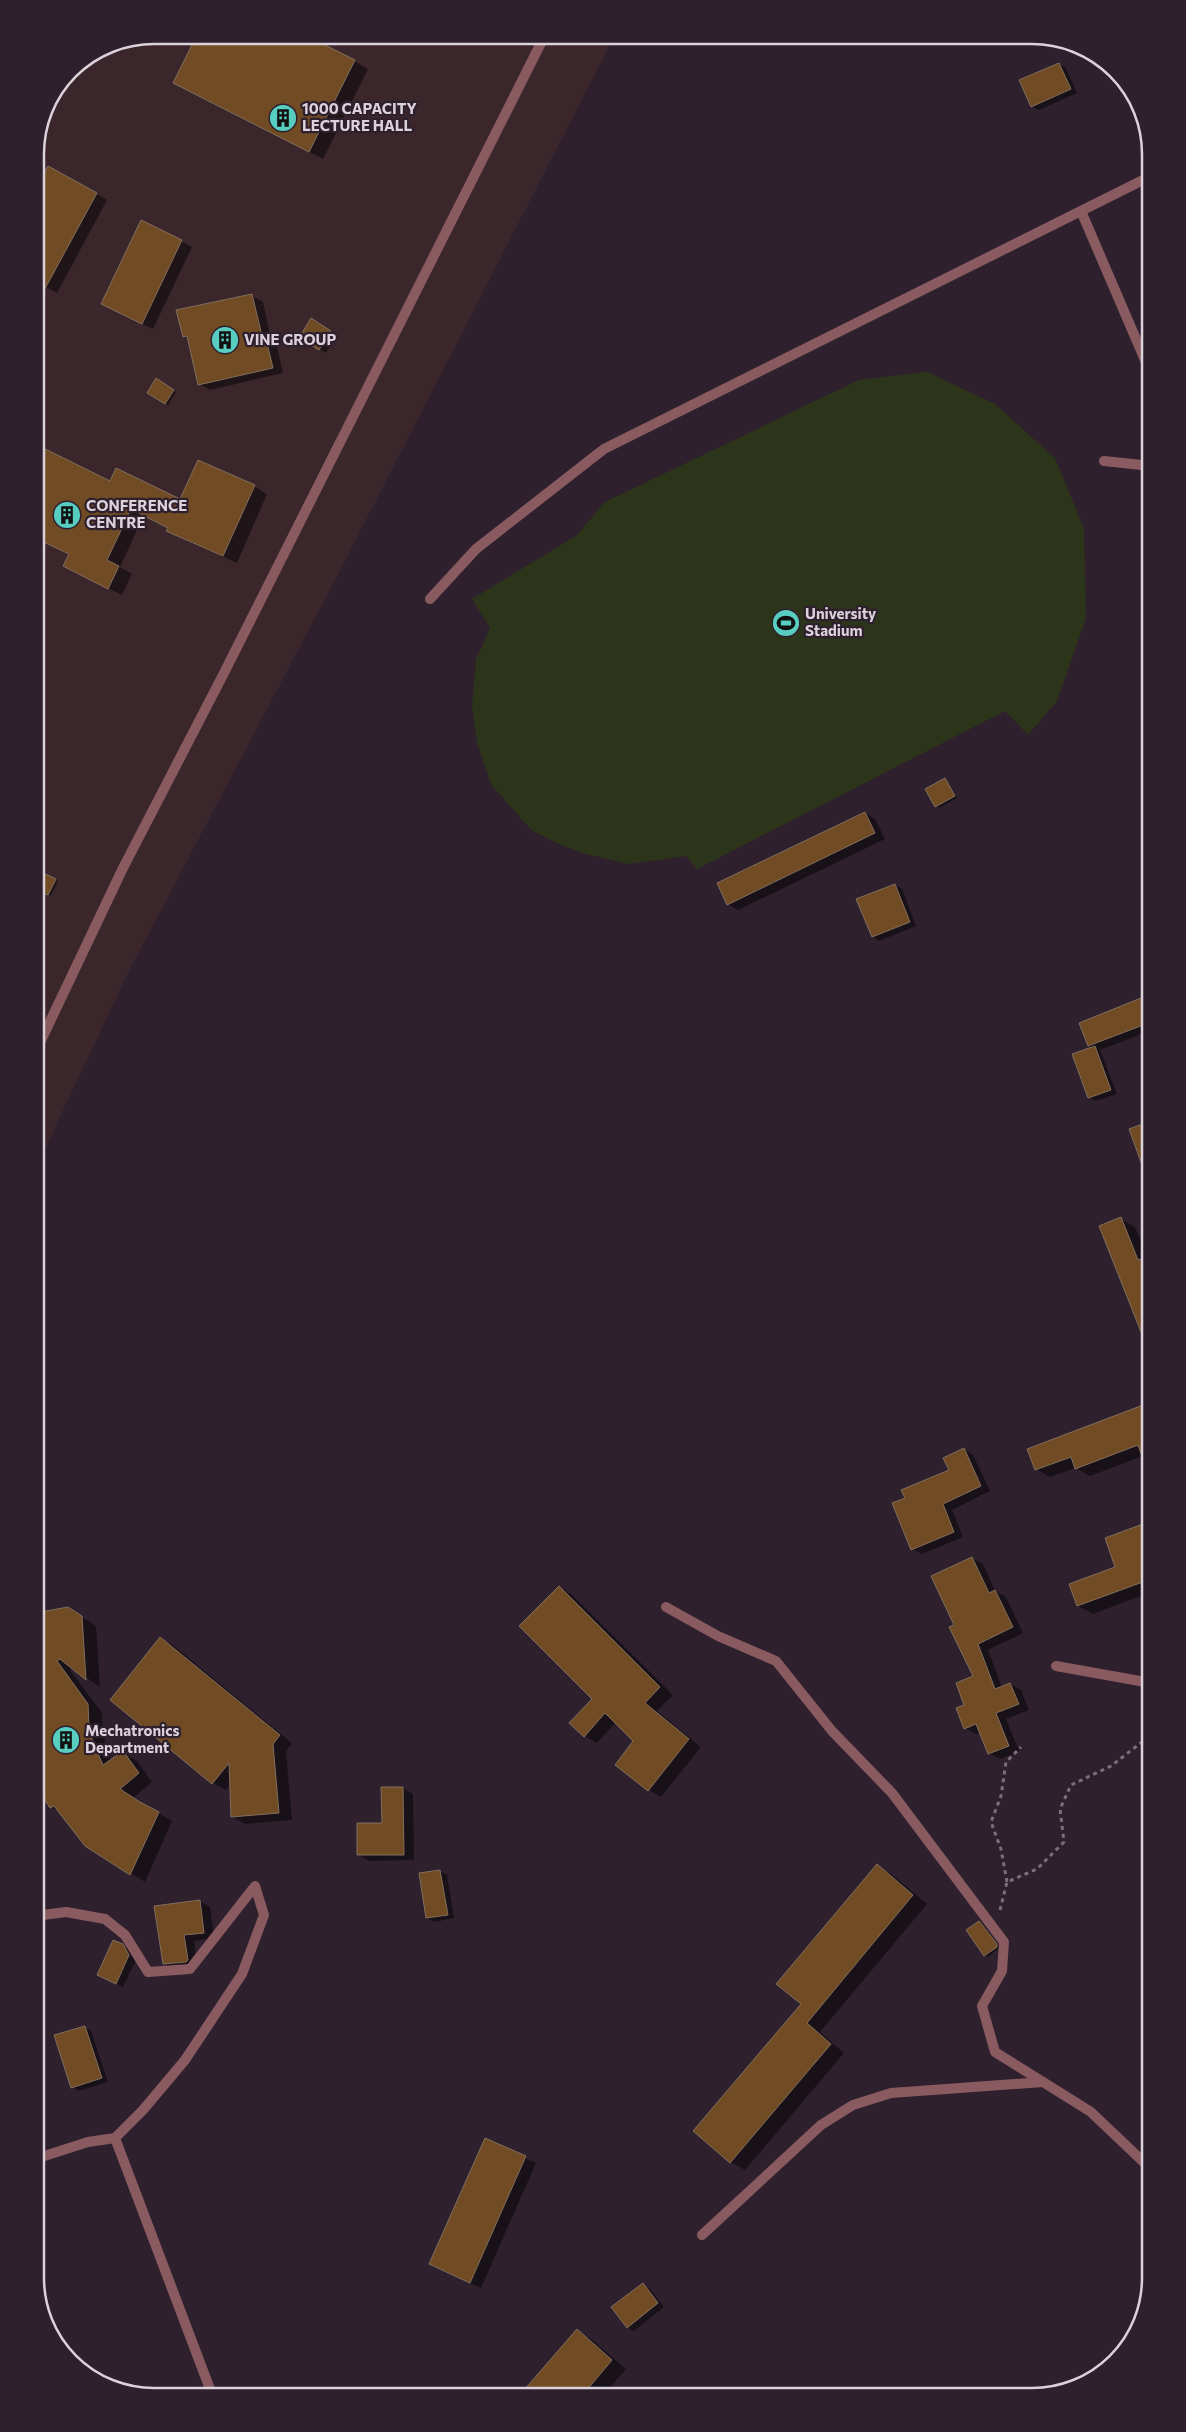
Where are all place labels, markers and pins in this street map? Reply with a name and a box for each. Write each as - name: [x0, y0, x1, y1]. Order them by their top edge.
- place label: 1000 CAPACITY LECTURE HALL: [302, 99, 417, 134]
- building icon: 1000 CAPACITY LECTURE HALL: [268, 103, 298, 133]
- building icon: VINE GROUP: [210, 325, 240, 355]
- place label: VINE GROUP: [244, 330, 337, 348]
- place label: CONFERENCE CENTRE: [86, 496, 187, 531]
- building icon: CONFERENCE CENTRE: [52, 500, 82, 530]
- place label: University Stadium: [805, 604, 877, 639]
- sports icon: University Stadium: [771, 608, 801, 638]
- place label: Mechatronics Department: [85, 1721, 180, 1756]
- building icon: Mechatronics Department: [51, 1725, 81, 1755]

